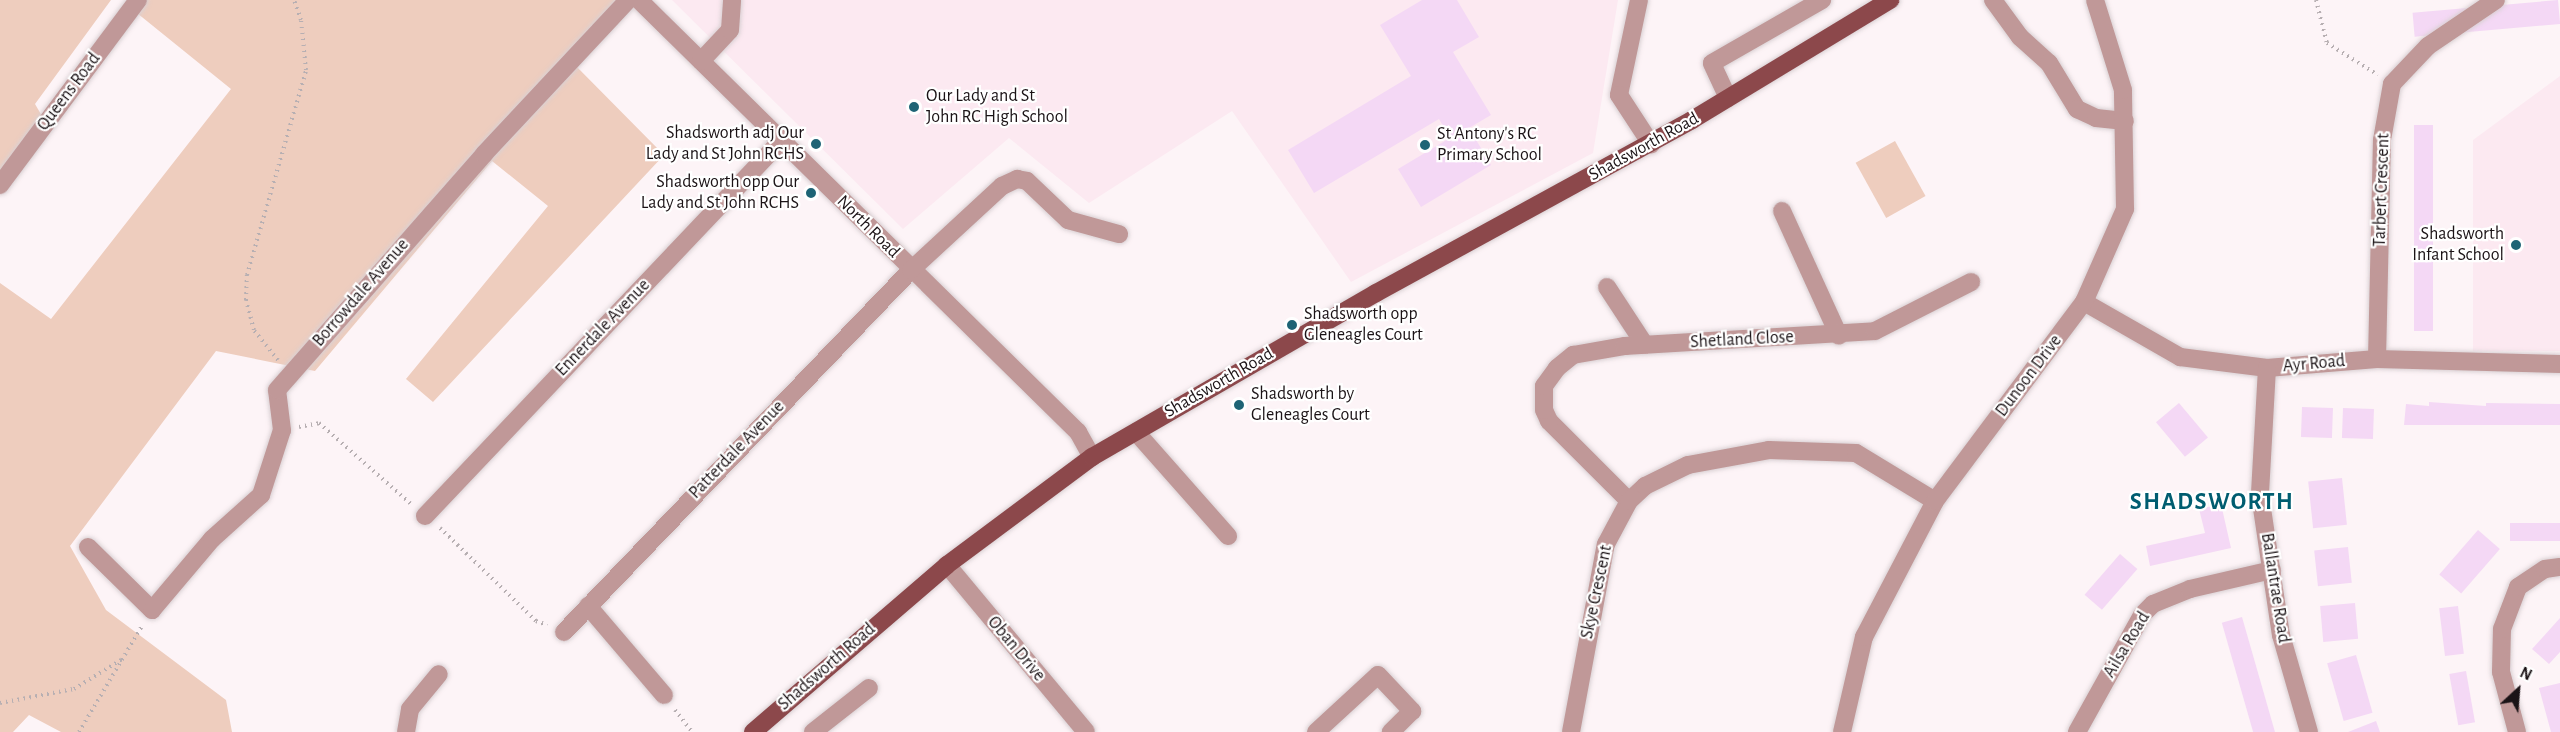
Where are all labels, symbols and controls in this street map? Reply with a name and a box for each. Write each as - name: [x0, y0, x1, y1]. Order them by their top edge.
- street label: Queens Road: [33, 49, 105, 135]
- place label: Our Lady and St John RC High School: [926, 86, 1068, 128]
- marker: Our Lady and St John RC High School: [907, 100, 921, 114]
- street label: Shadsworth Road: [1585, 108, 1703, 186]
- place label: Shadsworth adj Our Lady and St John RCHS: [646, 123, 804, 166]
- place label: St Antony's RC Primary School: [1437, 124, 1542, 166]
- street label: Tarbert Crescent: [2369, 133, 2395, 247]
- marker: Shadsworth adj Our Lady and St John RCHS: [809, 137, 823, 151]
- marker: St Antony's RC Primary School: [1418, 138, 1432, 152]
- place label: Shadsworth opp Our Lady and St John RCHS: [641, 172, 799, 214]
- marker: Shadsworth opp Our Lady and St John RCHS: [804, 186, 818, 200]
- street label: North Road: [832, 191, 904, 263]
- place label: Shadsworth Infant School: [2412, 224, 2504, 266]
- street label: Borrowdale Avenue: [308, 235, 414, 351]
- marker: Shadsworth Infant School: [2509, 238, 2523, 252]
- street label: Ennerdale Avenue: [551, 275, 655, 381]
- place label: Shadsworth opp Gleneagles Court: [1304, 304, 1423, 346]
- marker: Shadsworth opp Gleneagles Court: [1285, 318, 1299, 332]
- street label: Shetland Close: [1690, 327, 1794, 353]
- street label: Dunoon Drive: [1991, 331, 2067, 421]
- street label: Shadsworth Road: [1161, 343, 1277, 423]
- street label: Ayr Road: [2282, 351, 2346, 377]
- place label: Shadsworth by Gleneagles Court: [1251, 384, 1370, 426]
- street label: Patterdale Avenue: [685, 396, 789, 504]
- marker: Shadsworth by Gleneagles Court: [1232, 398, 1246, 412]
- district label: SHADSWORTH: [2130, 489, 2294, 517]
- street label: Ballantrae Road: [2256, 531, 2294, 645]
- street label: Skye Crescent: [1577, 543, 1617, 641]
- street label: Ailsa Road: [2099, 608, 2155, 682]
- street label: Oban Drive: [982, 612, 1050, 686]
- street label: Shadsworth Road: [774, 619, 880, 715]
- north arrow: [2488, 660, 2548, 720]
- text: N: [2517, 664, 2534, 683]

